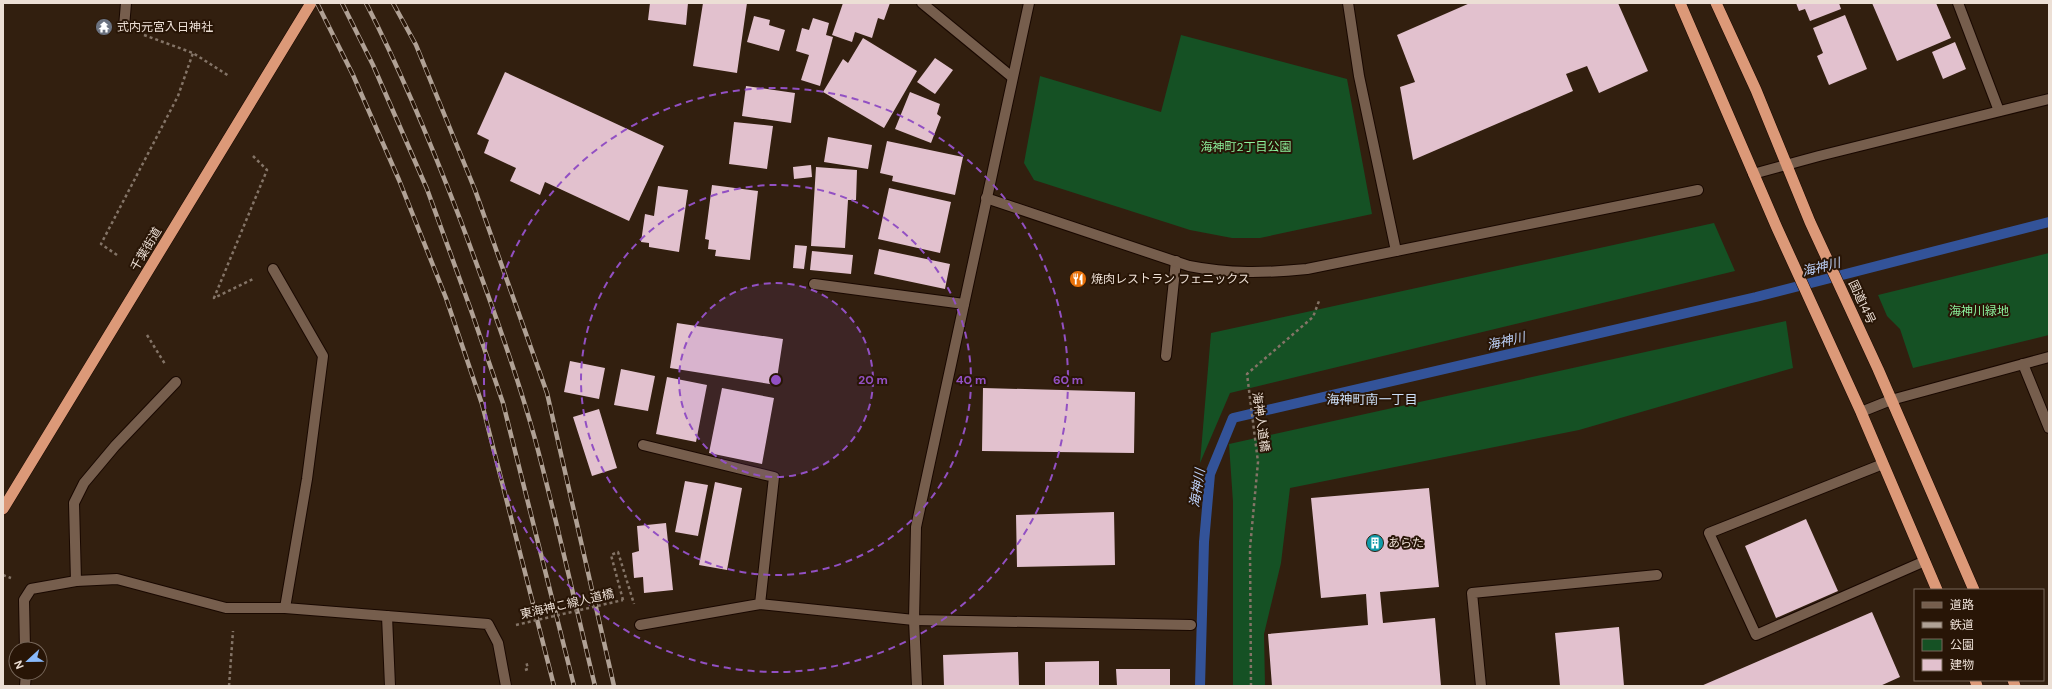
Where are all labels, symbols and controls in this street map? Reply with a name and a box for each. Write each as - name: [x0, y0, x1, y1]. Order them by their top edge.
- temple icon: 式内元宮入日神社: [94, 17, 114, 37]
- place label: 式内元宮入日神社: [117, 19, 213, 35]
- park label: 海神町2丁目公園: [1201, 139, 1291, 155]
- street label: 千葉街道: [127, 224, 165, 274]
- water label: 海神川: [1800, 254, 1844, 280]
- restaurant icon: 焼肉レストラン フェニックス: [1068, 269, 1088, 289]
- place label: 焼肉レストラン フェニックス: [1091, 271, 1250, 287]
- street label: 国道14号: [1845, 277, 1879, 327]
- park label: 海神川緑地: [1949, 303, 2009, 319]
- water label: 海神川: [1485, 328, 1529, 354]
- text: 20 m: [858, 372, 888, 388]
- text: 40 m: [956, 372, 986, 388]
- text: 60 m: [1053, 372, 1083, 388]
- centre of rings: [769, 373, 783, 387]
- street label: 海神人道橋: [1249, 391, 1273, 453]
- district label: 海神町南一丁目: [1326, 391, 1418, 408]
- water label: 海神川: [1186, 465, 1209, 509]
- building icon: あらた: [1365, 533, 1385, 553]
- place label: あらた: [1388, 535, 1424, 551]
- street label: 東海神こ線人道橋: [518, 585, 616, 623]
- legend: [1914, 589, 2044, 681]
- text: 道路: [1950, 597, 1974, 613]
- text: 鉄道: [1950, 617, 1974, 633]
- text: 公園: [1950, 637, 1974, 653]
- north arrow: [8, 641, 48, 681]
- text: 建物: [1950, 657, 1974, 673]
- text: N: [11, 658, 27, 671]

